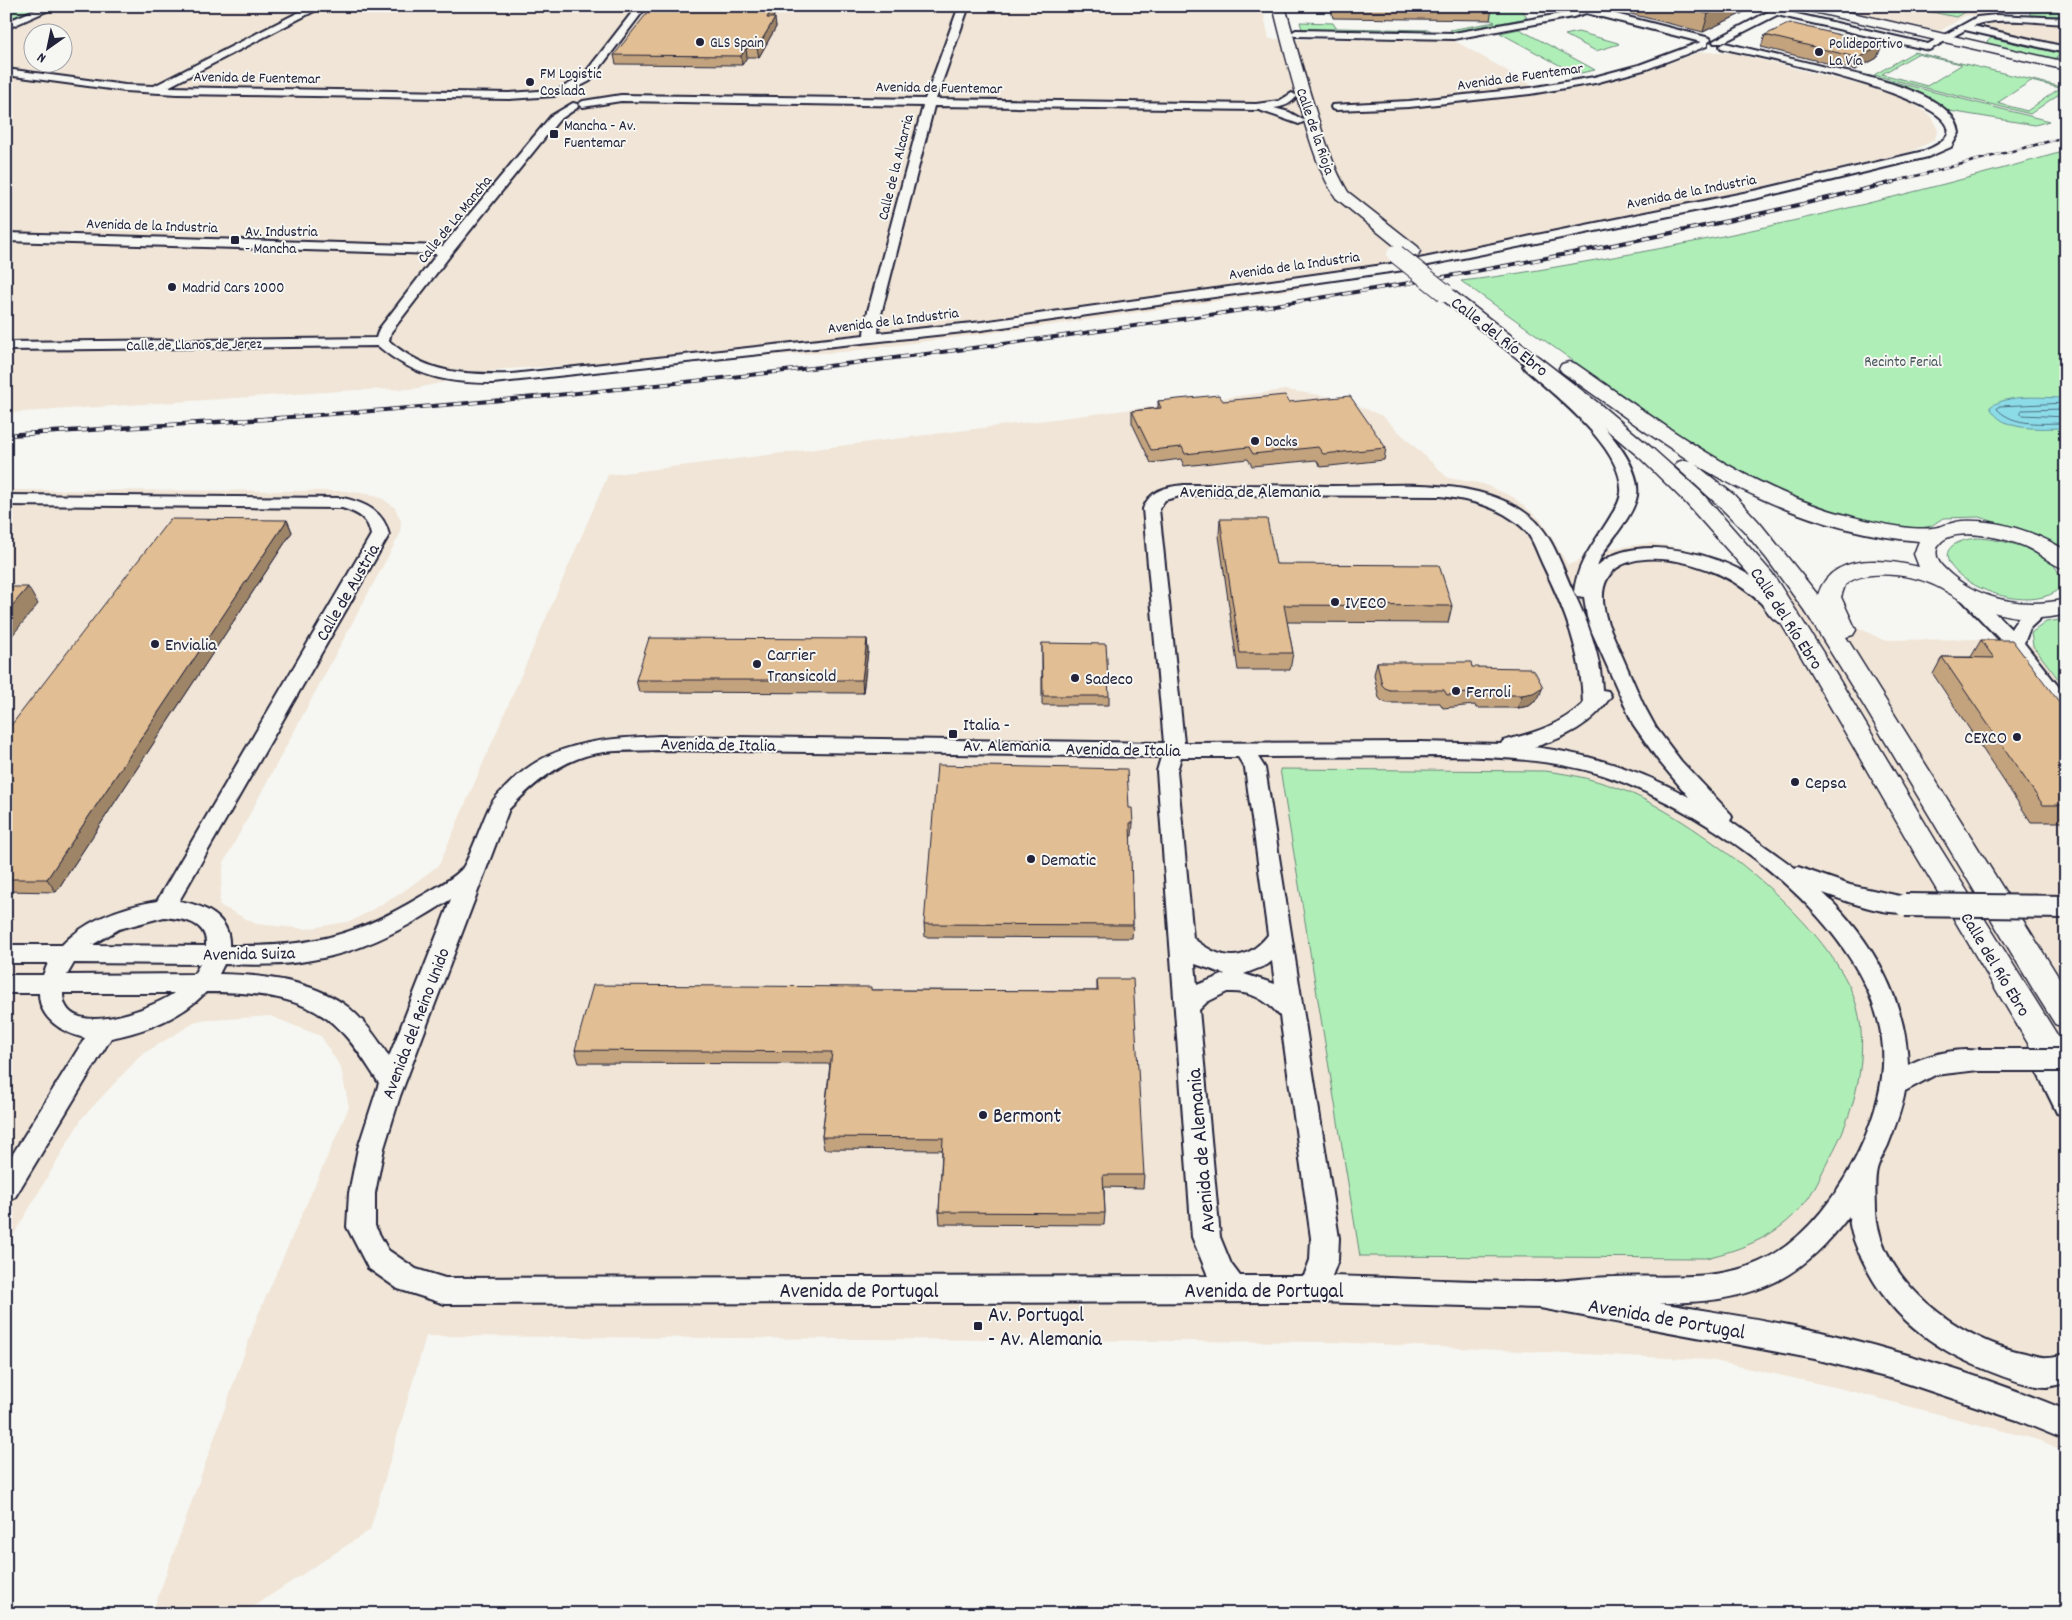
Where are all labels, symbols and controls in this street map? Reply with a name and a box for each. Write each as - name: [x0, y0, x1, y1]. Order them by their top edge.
- north arrow: [22, 22, 72, 72]
- place label: GLS Spain: [710, 33, 764, 55]
- place label: Polideportivo La Vía: [1829, 34, 1903, 73]
- marker: GLS Spain: [694, 36, 706, 48]
- marker: Polideportivo La Vía: [1813, 46, 1825, 58]
- text: N: [34, 47, 50, 67]
- street label: Avenida de Fuentemar: [1456, 58, 1585, 98]
- place label: FM Logistic Coslada: [540, 64, 602, 103]
- street label: Avenida de Fuentemar: [193, 67, 321, 91]
- marker: FM Logistic Coslada: [524, 76, 536, 88]
- street label: Avenida de Fuentemar: [875, 77, 1003, 101]
- street label: Calle de la Rioja: [1289, 85, 1340, 179]
- street label: Calle de la Alcarria: [873, 111, 921, 223]
- place label: Mancha - Av. Fuentemar: [564, 116, 636, 155]
- marker: Mancha - Av. Fuentemar: [548, 128, 560, 140]
- street label: Avenida de la Industria: [1625, 169, 1759, 216]
- street label: Calle de La Mancha: [413, 171, 499, 269]
- street label: Avenida de la Industria: [86, 214, 219, 240]
- place label: Av. Industria - Mancha: [245, 222, 319, 261]
- marker: Av. Industria - Mancha: [229, 234, 241, 246]
- street label: Avenida de la Industria: [1228, 247, 1362, 287]
- place label: Madrid Cars 2000: [182, 278, 284, 300]
- marker: Madrid Cars 2000: [166, 281, 178, 293]
- street label: Calle del Río Ebro: [1444, 292, 1552, 384]
- street label: Avenida de la Industria: [827, 303, 961, 341]
- street label: Calle de Llanos de Jerez: [126, 334, 262, 358]
- park label: Recinto Ferial: [1864, 352, 1942, 374]
- place label: Docks: [1265, 432, 1298, 454]
- marker: Docks: [1249, 435, 1261, 447]
- street label: Avenida de Alemania: [1179, 481, 1321, 506]
- street label: Calle de Austria: [311, 539, 387, 647]
- street label: Calle del Río Ebro: [1742, 563, 1827, 675]
- place label: IVECO: [1345, 592, 1387, 617]
- marker: IVECO: [1329, 596, 1341, 608]
- place label: Envialia: [165, 634, 217, 659]
- marker: Envialia: [149, 638, 161, 650]
- place label: Carrier Transicold: [767, 644, 836, 690]
- marker: Carrier Transicold: [751, 658, 763, 670]
- place label: Sadeco: [1085, 668, 1133, 693]
- marker: Sadeco: [1069, 672, 1081, 684]
- place label: Ferroli: [1466, 681, 1511, 706]
- marker: Ferroli: [1450, 685, 1462, 697]
- place label: Italia - Av. Alemania: [963, 714, 1051, 760]
- place label: CEXCO: [1964, 727, 2007, 752]
- marker: Italia - Av. Alemania: [947, 728, 959, 740]
- marker: CEXCO: [2011, 731, 2023, 743]
- street label: Avenida de Italia: [660, 733, 776, 760]
- street label: Avenida de Italia: [1065, 738, 1181, 765]
- place label: Cepsa: [1805, 772, 1847, 797]
- marker: Cepsa: [1789, 776, 1801, 788]
- place label: Dematic: [1041, 849, 1096, 874]
- marker: Dematic: [1025, 853, 1037, 865]
- street label: Calle del Río Ebro: [1953, 908, 2035, 1022]
- street label: Avenida Suiza: [203, 942, 296, 969]
- street label: Avenida del Reino Unido: [377, 945, 458, 1103]
- street label: Avenida de Alemania: [1181, 1066, 1225, 1234]
- place label: Bermont: [993, 1103, 1061, 1133]
- marker: Bermont: [977, 1109, 989, 1121]
- street label: Avenida de Portugal: [780, 1278, 938, 1308]
- street label: Avenida de Portugal: [1185, 1278, 1343, 1308]
- street label: Avenida de Portugal: [1586, 1292, 1747, 1350]
- place label: Av. Portugal - Av. Alemania: [988, 1302, 1103, 1356]
- marker: Av. Portugal - Av. Alemania: [972, 1320, 984, 1332]

